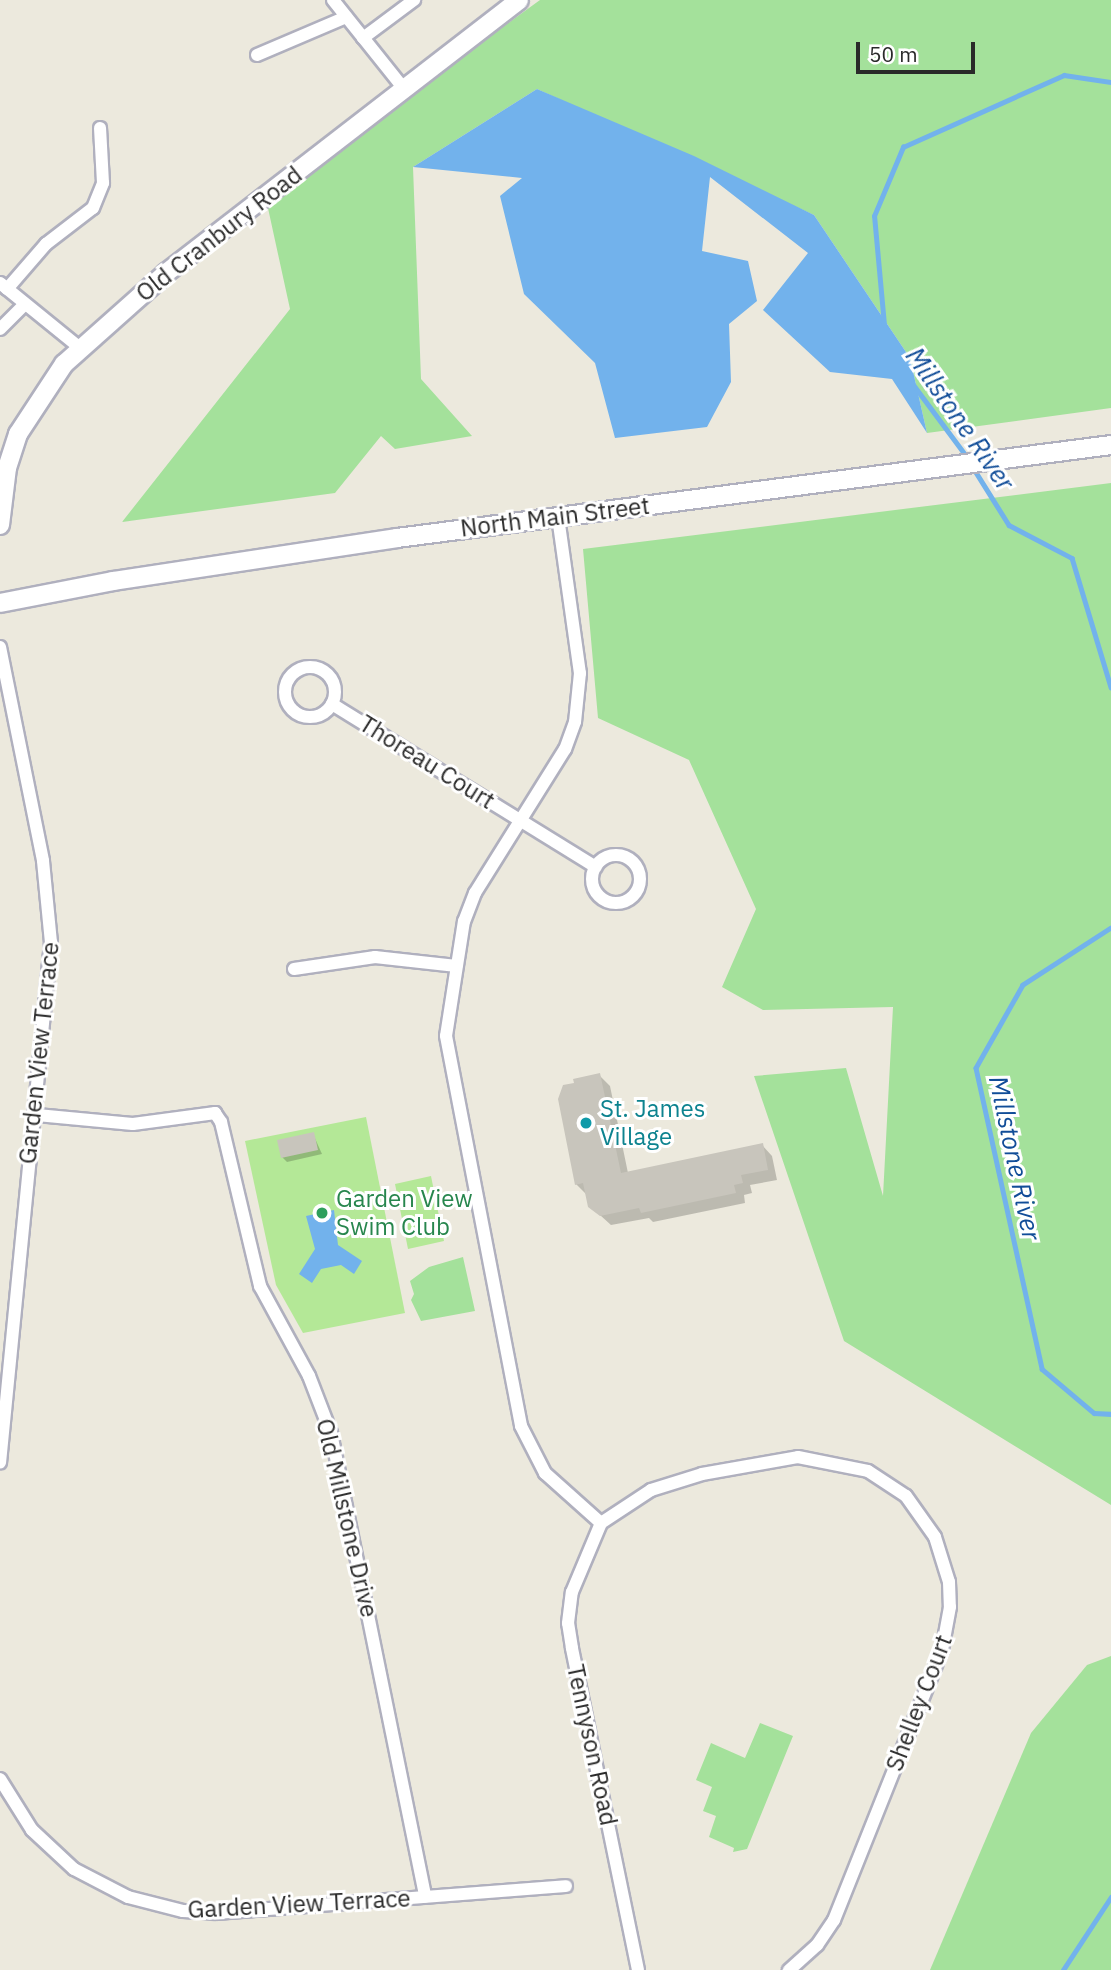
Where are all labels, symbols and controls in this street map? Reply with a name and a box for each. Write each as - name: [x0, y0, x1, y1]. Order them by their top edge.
- scale bar: [859, 28, 978, 72]
- text: 50 m: [869, 40, 918, 68]
- street label: Old Cranbury Road: [130, 160, 308, 308]
- water label: Millstone River: [899, 341, 1021, 497]
- street label: North Main Street: [459, 491, 651, 543]
- street label: Thoreau Court: [354, 709, 500, 815]
- street label: Garden View Terrace: [13, 941, 65, 1165]
- water label: Millstone River: [982, 1073, 1048, 1243]
- place label: St. James Village: [600, 1095, 705, 1151]
- marker: St. James Village: [578, 1115, 594, 1131]
- place label: Garden View Swim Club: [336, 1185, 473, 1241]
- marker: Garden View Swim Club: [314, 1205, 330, 1221]
- street label: Old Millstone Drive: [310, 1416, 384, 1620]
- street label: Shelley Court: [880, 1631, 958, 1775]
- street label: Tennyson Road: [561, 1662, 623, 1828]
- street label: Garden View Terrace: [187, 1884, 411, 1924]

